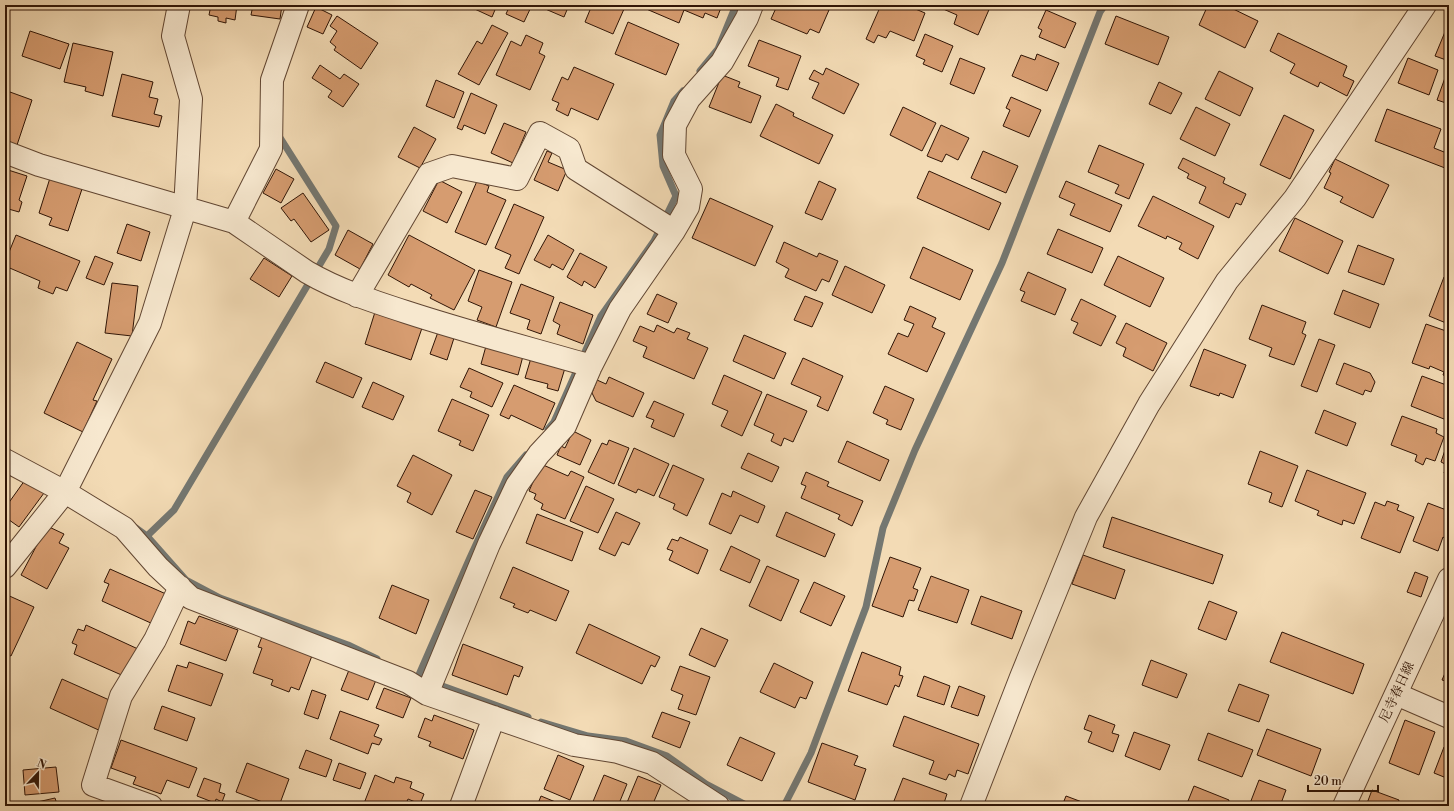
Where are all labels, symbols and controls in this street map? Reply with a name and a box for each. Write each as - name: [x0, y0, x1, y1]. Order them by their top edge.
- street label: 尼寺春日線: [1376, 659, 1418, 725]
- north arrow: [18, 753, 58, 793]
- text: N: [35, 757, 48, 773]
- scale bar: [1308, 767, 1378, 793]
- text: 20 m: [1314, 774, 1342, 789]

